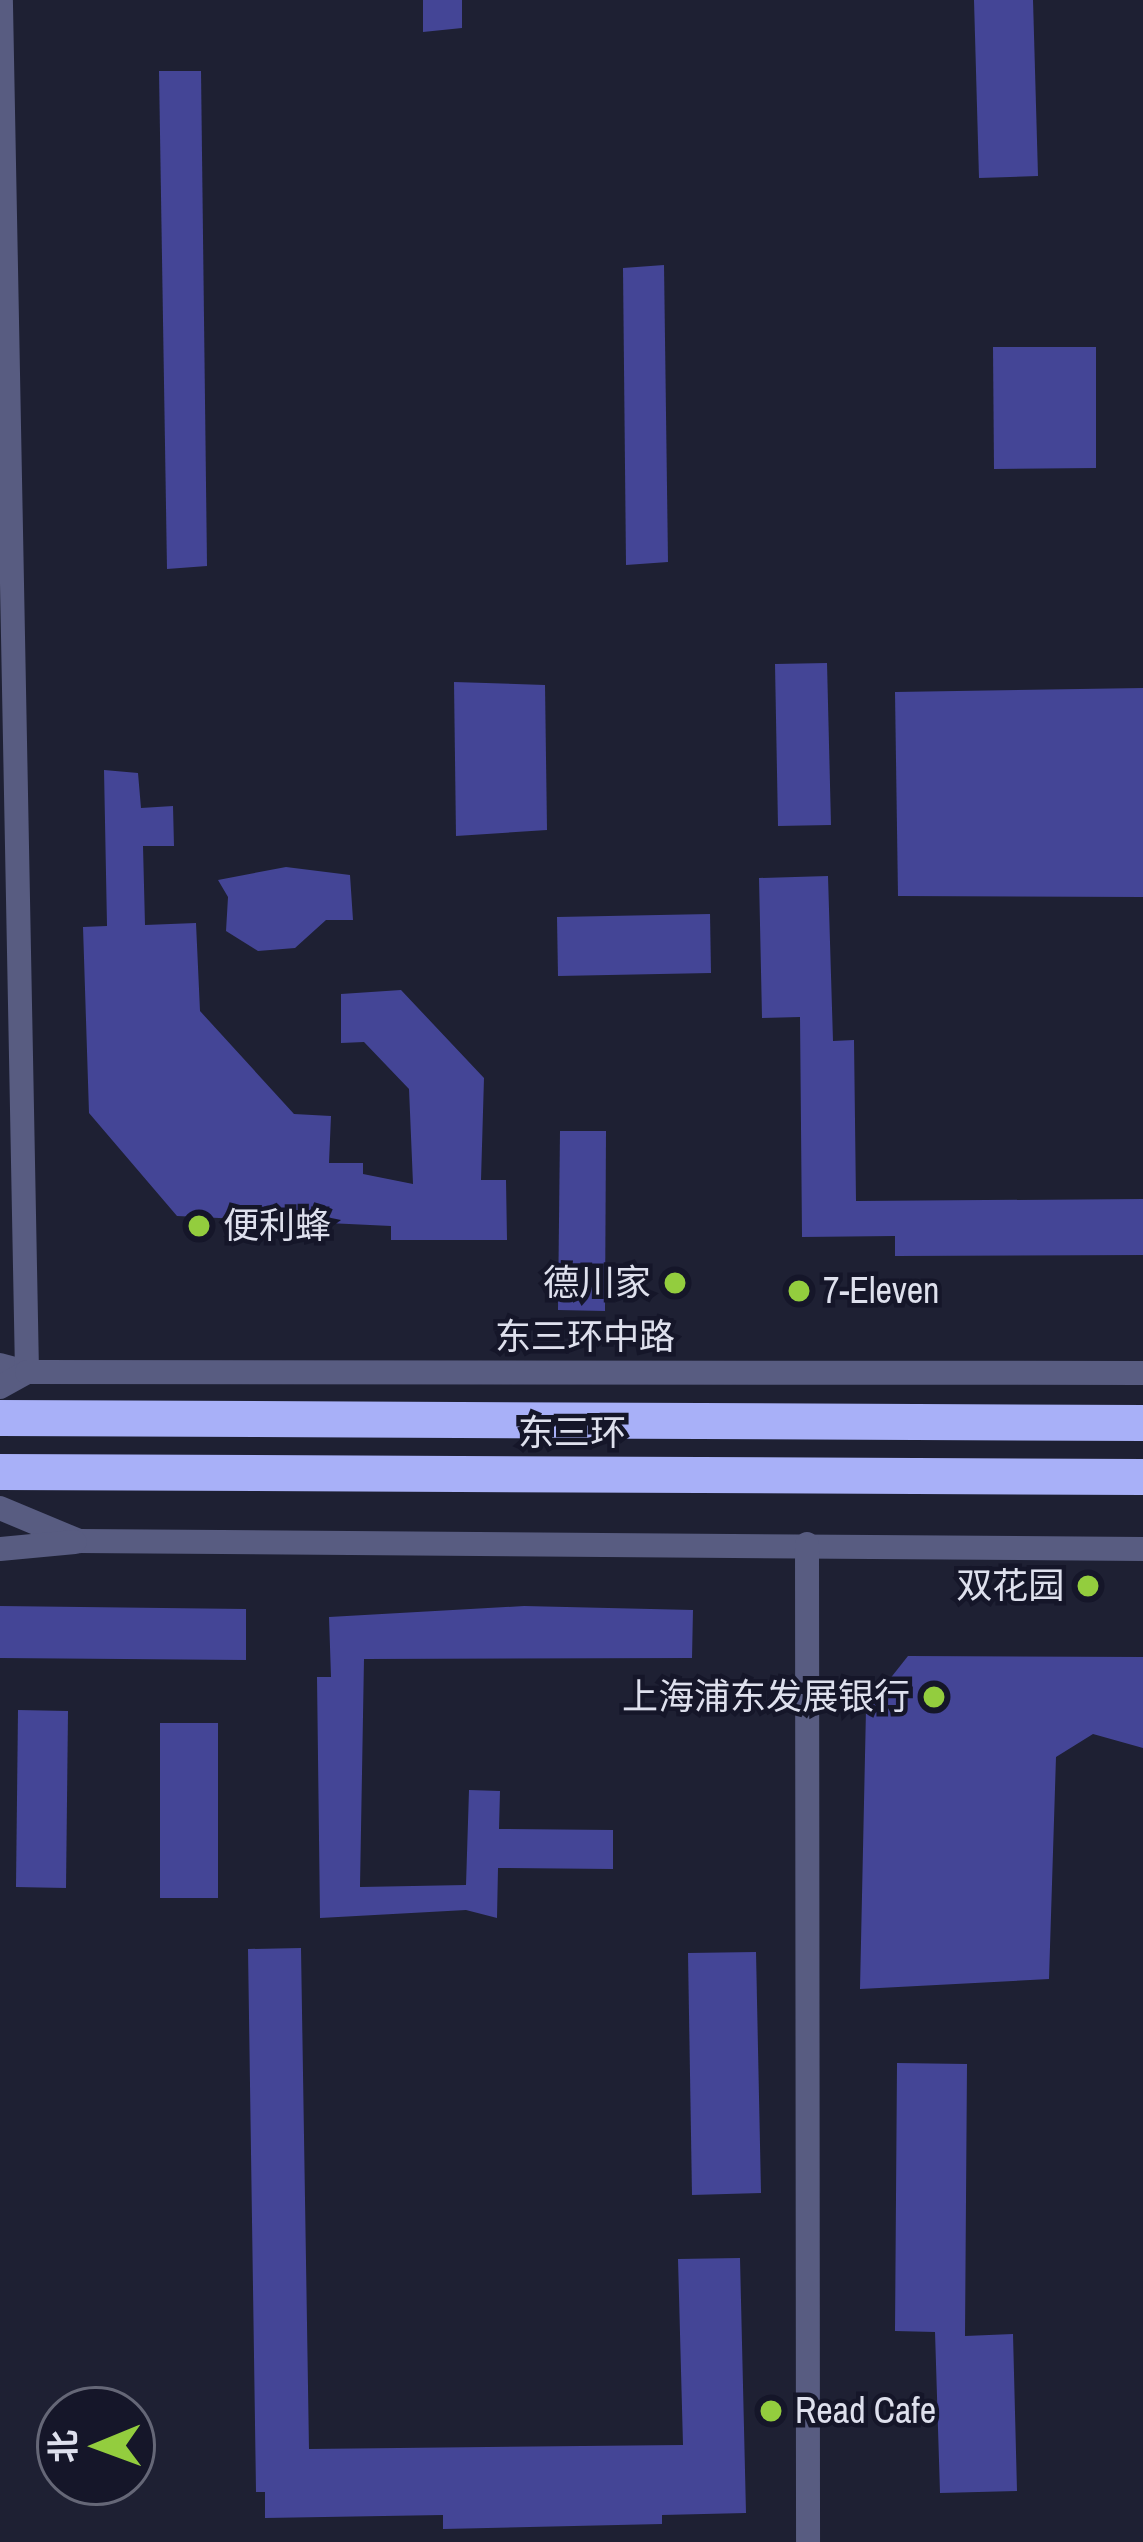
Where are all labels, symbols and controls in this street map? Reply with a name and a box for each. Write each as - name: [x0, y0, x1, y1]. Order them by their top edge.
- place label: 便利蜂: [223, 1204, 331, 1248]
- marker: 便利蜂: [186, 1213, 212, 1239]
- place label: 德川家: [543, 1261, 651, 1305]
- place label: 7-Eleven: [823, 1269, 939, 1313]
- marker: 德川家: [662, 1270, 688, 1296]
- marker: 7-Eleven: [786, 1278, 812, 1304]
- street label: 东三环中路: [495, 1315, 675, 1359]
- street label: 东三环: [518, 1411, 626, 1455]
- place label: 双花园: [956, 1564, 1064, 1608]
- marker: 双花园: [1075, 1573, 1101, 1599]
- place label: 上海浦东发展银行: [622, 1675, 910, 1719]
- marker: 上海浦东发展银行: [921, 1684, 947, 1710]
- north arrow: [36, 2386, 156, 2506]
- place label: Read Cafe: [795, 2389, 936, 2433]
- marker: Read Cafe: [758, 2398, 784, 2424]
- text: 北: [41, 2430, 85, 2463]

